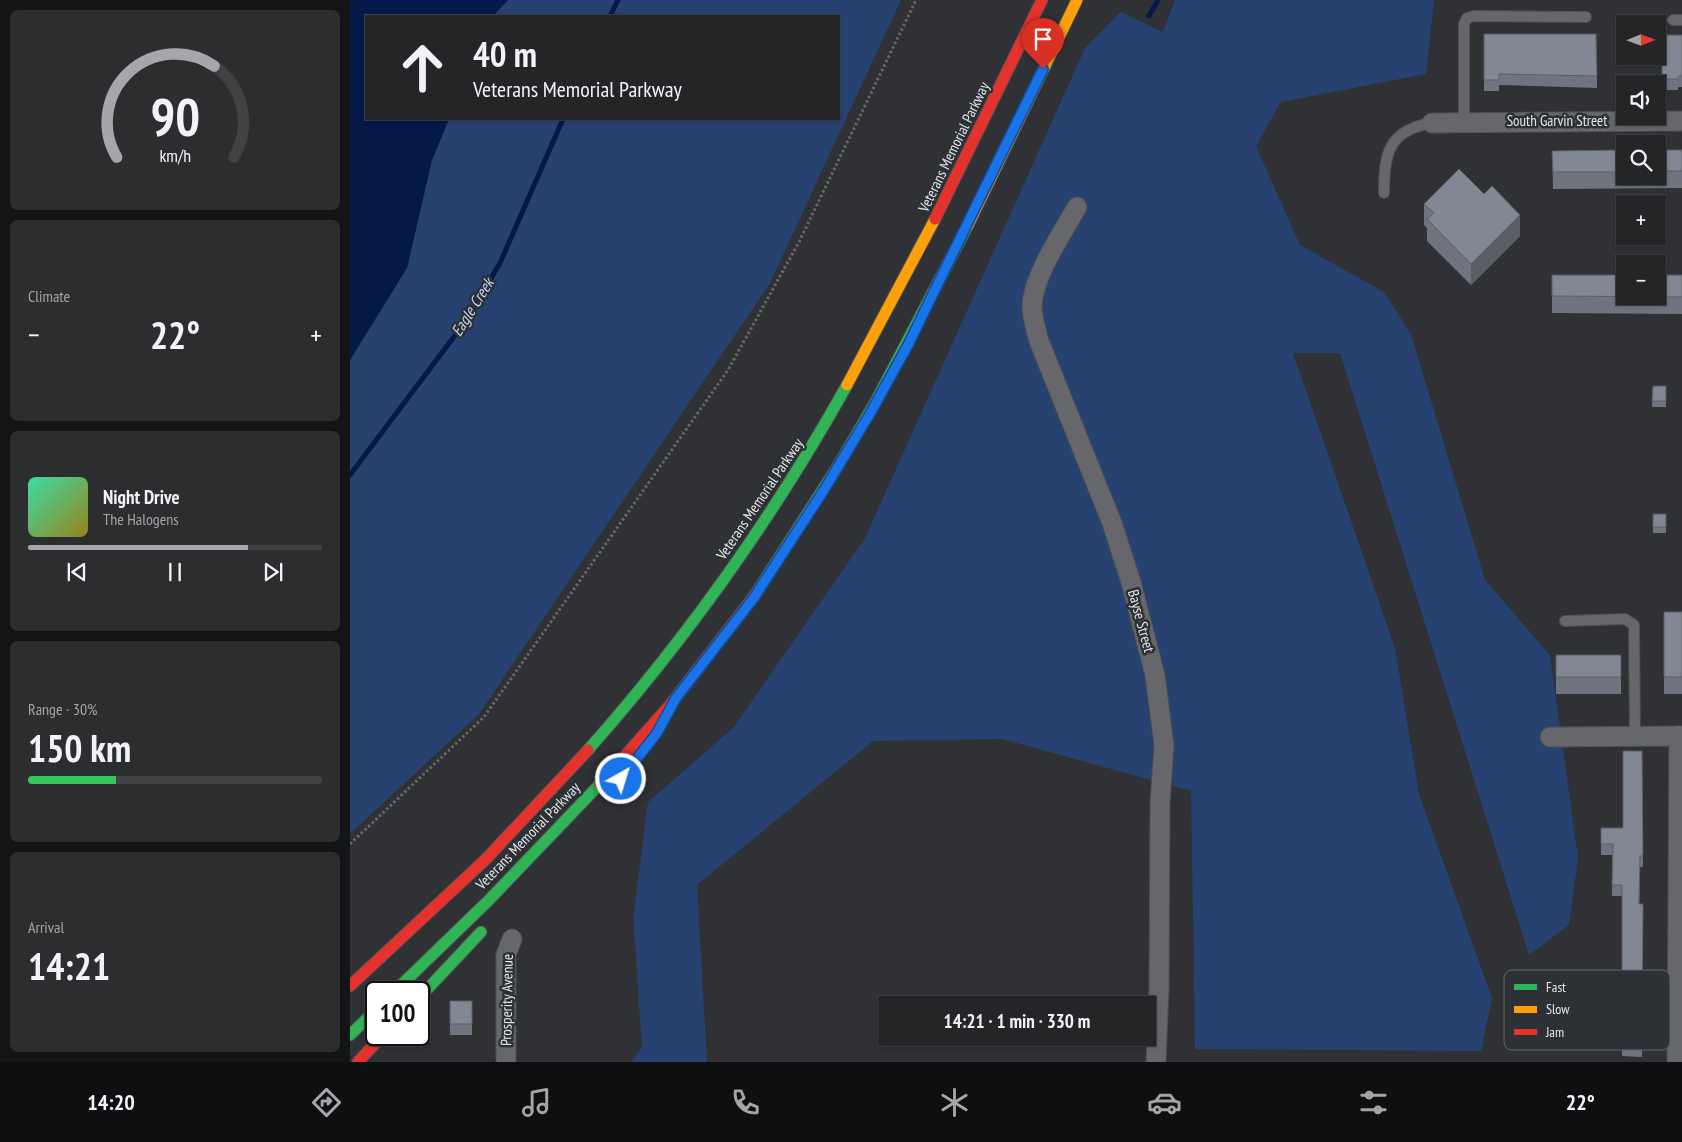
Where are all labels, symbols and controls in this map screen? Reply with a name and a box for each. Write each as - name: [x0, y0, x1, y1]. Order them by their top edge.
- north arrow: [1616, 15, 1666, 65]
- map controls: [1616, 15, 1666, 305]
- pin: [1022, 18, 1064, 69]
- icon: arrive: [1029, 25, 1057, 53]
- text: 40 m: [473, 31, 537, 77]
- icon: ahead: [390, 35, 455, 100]
- text: Veterans Memorial Parkway: [473, 75, 682, 103]
- button: sound: [1616, 75, 1666, 125]
- street label: Veterans Memorial Parkway: [913, 78, 993, 216]
- text: 90: [150, 83, 200, 150]
- street label: South Garvin Street: [1507, 111, 1607, 130]
- button: search: [1616, 135, 1666, 185]
- text: km/h: [159, 144, 191, 167]
- button: +: [1616, 195, 1666, 245]
- button: −: [1616, 255, 1666, 305]
- water label: Eagle Creek: [446, 273, 499, 340]
- text: Climate: [28, 286, 70, 306]
- text: 22°: [150, 310, 200, 359]
- text: −: [28, 316, 40, 353]
- text: +: [310, 316, 322, 353]
- street label: Veterans Memorial Parkway: [711, 434, 807, 564]
- text: Night Drive: [103, 485, 180, 509]
- text: The Halogens: [103, 509, 179, 529]
- icon: previous: [63, 558, 91, 586]
- icon: pause: [161, 558, 189, 586]
- icon: next: [259, 558, 287, 586]
- street label: Bayse Street: [1124, 587, 1159, 654]
- text: Range · 30%: [28, 699, 97, 719]
- text: 150 km: [28, 723, 131, 772]
- position arrow: [594, 752, 646, 804]
- street label: Veterans Memorial Parkway: [471, 778, 584, 894]
- text: Arrival: [28, 917, 64, 937]
- text: 14:21: [28, 941, 110, 990]
- street label: Prosperity Avenue: [496, 954, 517, 1046]
- legend: [1504, 970, 1670, 1050]
- text: Fast: [1546, 978, 1566, 996]
- speed limit sign: 100: [365, 981, 430, 1046]
- text: Slow: [1546, 1000, 1570, 1018]
- text: 14:21 · 1 min · 330 m: [944, 1009, 1090, 1033]
- text: Jam: [1545, 1023, 1564, 1041]
- icon: directions: [309, 1085, 344, 1120]
- icon: music: [519, 1085, 554, 1120]
- icon: phone: [728, 1085, 763, 1120]
- icon: climate: [937, 1085, 972, 1120]
- icon: car: [1147, 1085, 1182, 1120]
- icon: filters: [1356, 1085, 1391, 1120]
- text: 14:20: [87, 1088, 135, 1116]
- text: 22°: [1566, 1088, 1595, 1116]

